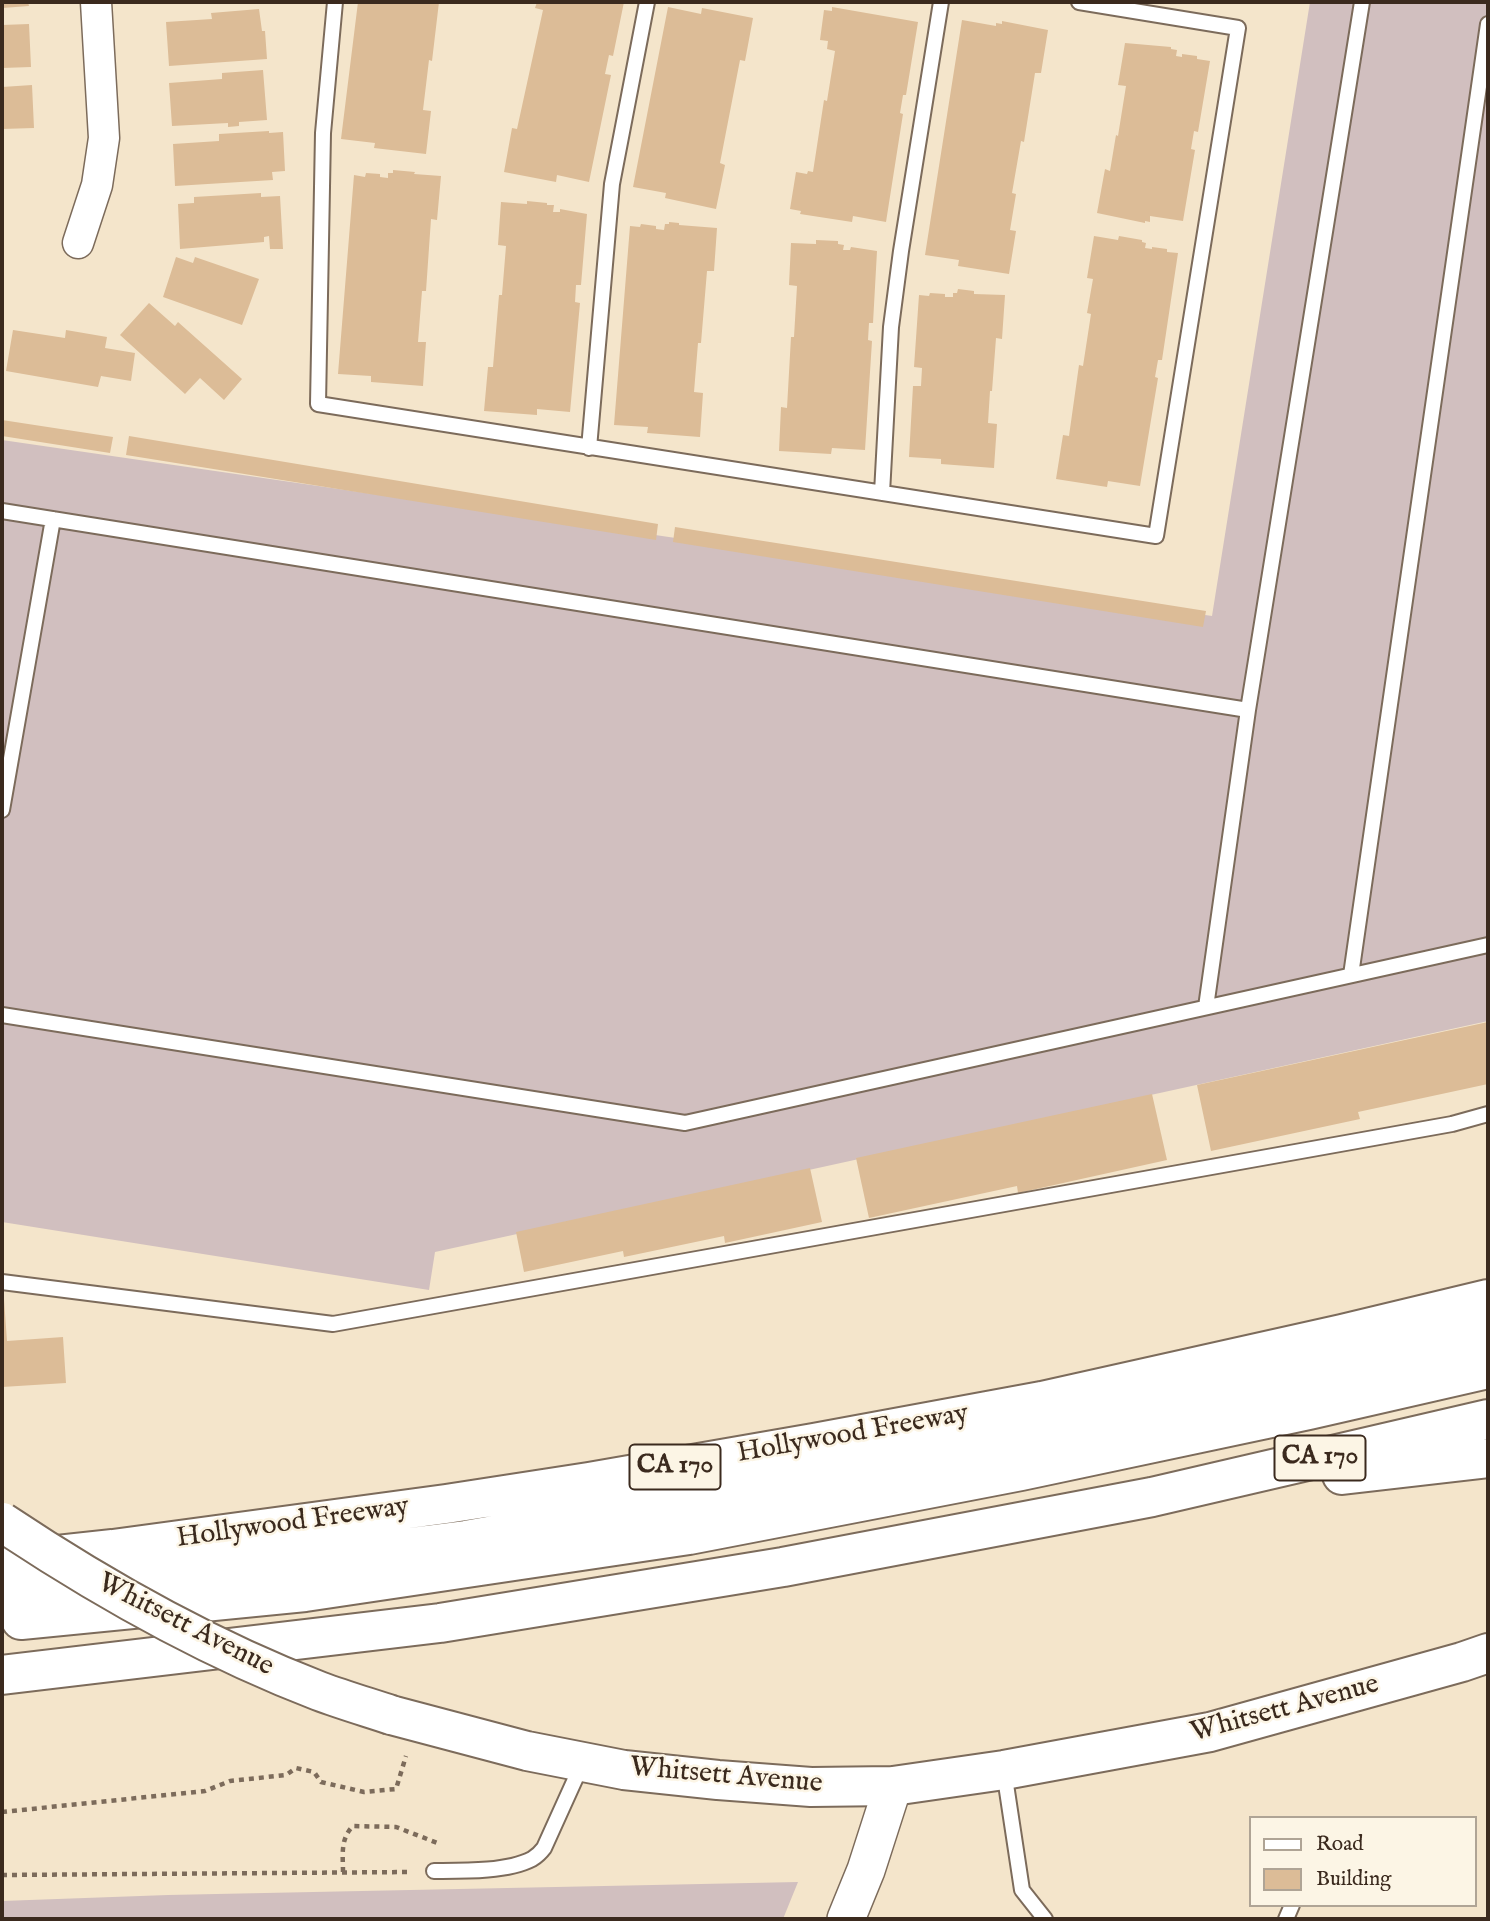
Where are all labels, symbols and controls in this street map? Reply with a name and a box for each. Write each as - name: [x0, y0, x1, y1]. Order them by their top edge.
- street label: Hollywood Freeway: [735, 1398, 971, 1472]
- road number: CA 170: [1274, 1436, 1366, 1480]
- road number: CA 170: [630, 1444, 720, 1490]
- street label: Hollywood Freeway: [175, 1491, 411, 1557]
- street label: Whitsett Avenue: [91, 1567, 279, 1685]
- street label: Whitsett Avenue: [1187, 1669, 1383, 1751]
- street label: Whitsett Avenue: [628, 1752, 824, 1802]
- legend: [1248, 1816, 1476, 1907]
- text: Road: [1316, 1831, 1363, 1858]
- text: Building: [1316, 1866, 1391, 1893]

